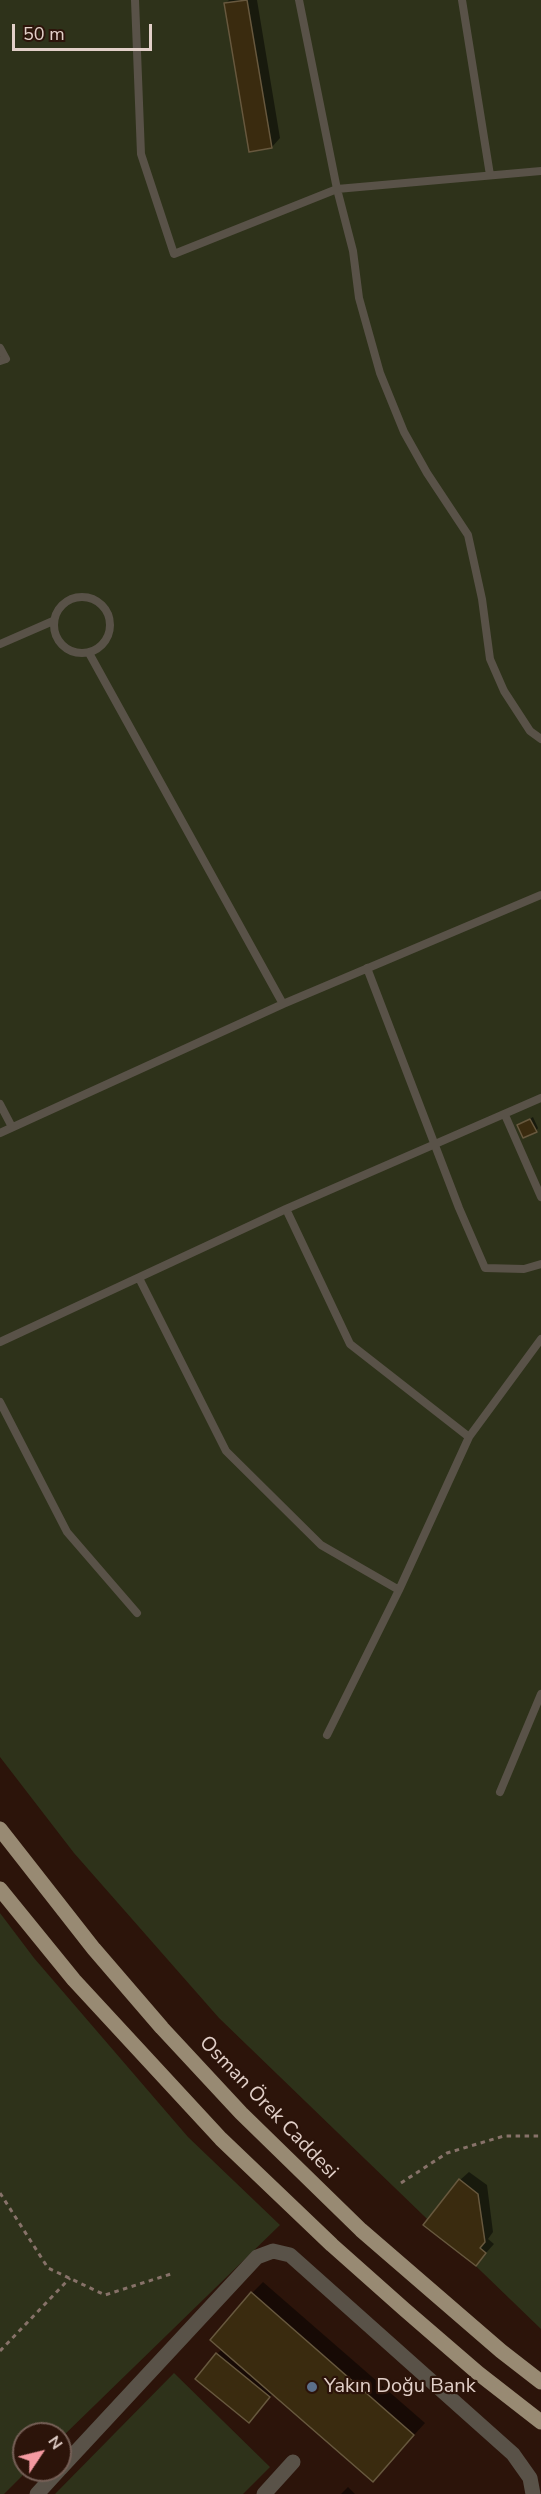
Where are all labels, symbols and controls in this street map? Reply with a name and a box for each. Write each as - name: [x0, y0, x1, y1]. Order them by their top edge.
- scale bar: [15, 12, 154, 50]
- text: 50 m: [23, 22, 65, 46]
- street label: Osman Örek Caddesi: [194, 2032, 342, 2184]
- place label: Yakın Doğu Bank: [324, 2375, 476, 2399]
- marker: Yakın Doğu Bank: [305, 2380, 319, 2394]
- north arrow: [12, 2422, 72, 2482]
- text: N: [43, 2432, 68, 2454]

